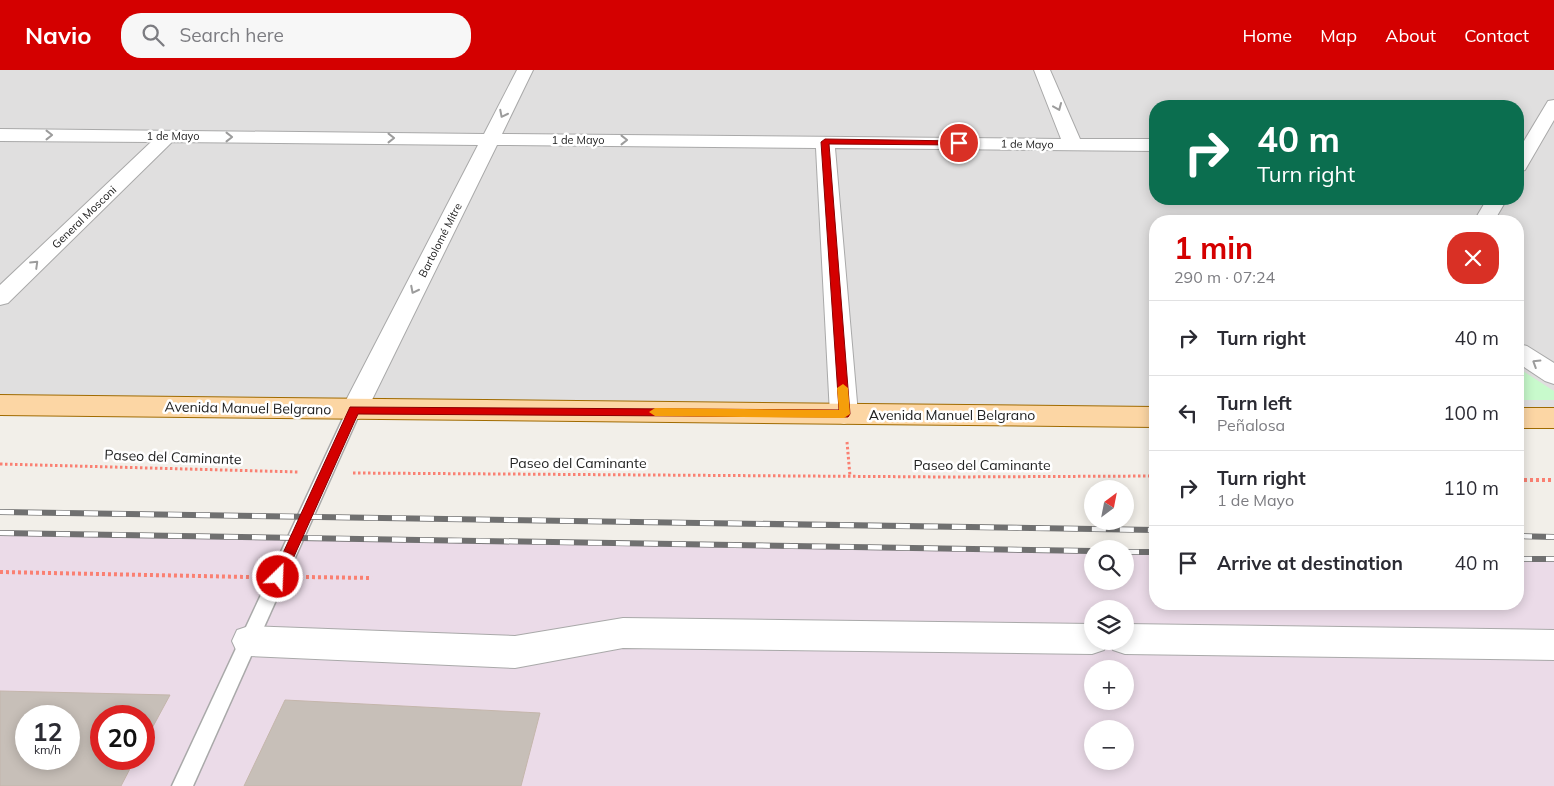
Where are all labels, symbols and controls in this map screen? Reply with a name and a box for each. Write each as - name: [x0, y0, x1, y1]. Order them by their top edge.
- search box: [121, 13, 471, 58]
- text: Navio: [25, 20, 91, 50]
- icon: search: [139, 21, 167, 49]
- text: Search here: [179, 23, 284, 47]
- text: Home: [1242, 24, 1292, 47]
- text: Map: [1320, 24, 1357, 47]
- text: About: [1385, 24, 1436, 47]
- text: Contact: [1464, 24, 1529, 47]
- one-way arrow: [1051, 102, 1062, 111]
- one-way arrow: [499, 108, 509, 117]
- text: 40 m: [1257, 117, 1340, 161]
- icon: right: [1174, 120, 1239, 185]
- pin: [938, 122, 980, 164]
- street label: 1 de Mayo: [147, 129, 199, 143]
- icon: arrive: [945, 129, 973, 157]
- one-way arrow: [45, 130, 53, 140]
- one-way arrow: [225, 132, 233, 142]
- one-way arrow: [388, 133, 395, 143]
- street label: 1 de Mayo: [552, 133, 604, 147]
- one-way arrow: [620, 135, 628, 145]
- street label: 1 de Mayo: [1000, 137, 1054, 151]
- text: Turn right: [1257, 160, 1355, 188]
- street label: General Mosconi: [49, 183, 119, 251]
- street label: Bartolomé Mitre: [415, 200, 465, 280]
- text: 1 min: [1174, 229, 1253, 267]
- button: close: [1447, 232, 1499, 284]
- one-way arrow: [29, 261, 38, 270]
- text: 290 m · 07:24: [1174, 267, 1275, 287]
- one-way arrow: [410, 285, 420, 294]
- icon: right: [1174, 324, 1202, 352]
- text: Turn right: [1217, 326, 1306, 350]
- text: 40 m: [1455, 326, 1499, 350]
- one-way arrow: [1532, 360, 1541, 370]
- text: Turn left: [1217, 391, 1292, 415]
- street label: Avenida Manuel Belgrano: [165, 398, 331, 418]
- icon: left: [1174, 399, 1202, 427]
- text: 100 m: [1443, 401, 1499, 425]
- street label: Avenida Manuel Belgrano: [869, 406, 1035, 424]
- text: Peñalosa: [1217, 415, 1285, 435]
- street label: Paseo del Caminante: [104, 446, 242, 468]
- street label: Paseo del Caminante: [509, 454, 647, 472]
- street label: Paseo del Caminante: [913, 456, 1051, 474]
- text: Turn right: [1217, 466, 1306, 490]
- icon: right: [1174, 474, 1202, 502]
- text: 110 m: [1443, 476, 1499, 500]
- north arrow: [1084, 480, 1134, 530]
- map controls: [1084, 480, 1134, 770]
- text: 1 de Mayo: [1217, 490, 1294, 510]
- button: search: [1084, 540, 1134, 590]
- icon: arrive: [1174, 549, 1202, 577]
- position arrow: [251, 550, 303, 602]
- text: Arrive at destination: [1217, 551, 1403, 575]
- text: 40 m: [1455, 551, 1499, 575]
- button: layers: [1084, 600, 1134, 650]
- button: +: [1084, 660, 1134, 710]
- speed limit sign: 20: [90, 705, 155, 770]
- text: 12: [32, 716, 63, 747]
- button: −: [1084, 720, 1134, 770]
- text: km/h: [34, 742, 61, 757]

